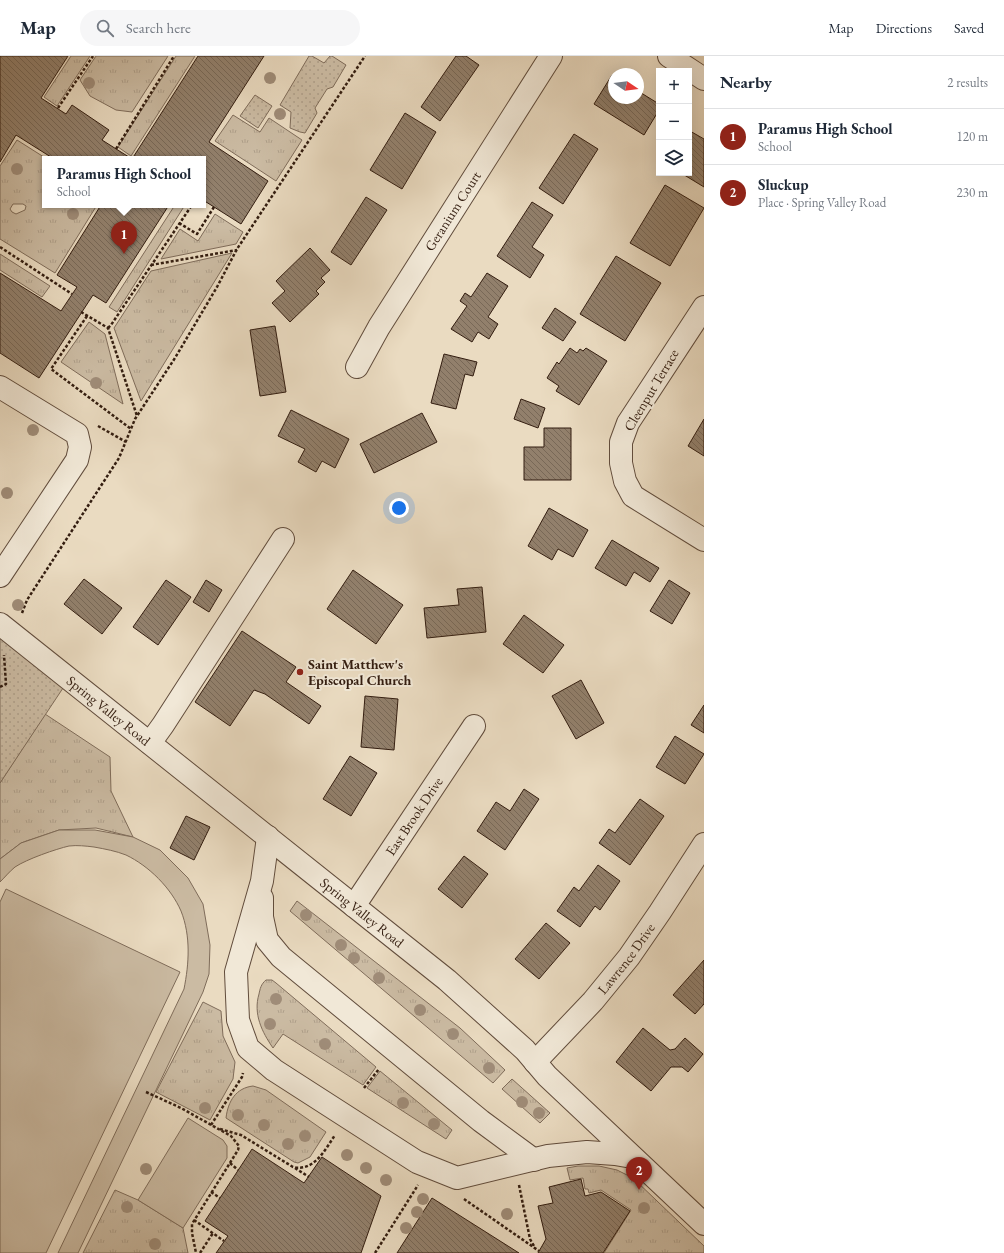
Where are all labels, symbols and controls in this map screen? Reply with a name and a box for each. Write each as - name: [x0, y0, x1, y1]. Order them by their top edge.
- search box: [80, 10, 360, 46]
- text: Map: [20, 15, 56, 40]
- icon: search: [94, 17, 116, 39]
- text: Search here: [126, 18, 191, 37]
- text: Map: [828, 19, 854, 37]
- text: Directions: [876, 19, 932, 37]
- text: Saved: [954, 19, 984, 37]
- north arrow: [608, 68, 644, 104]
- map controls: [656, 68, 692, 176]
- button: +: [656, 68, 692, 104]
- text: Nearby: [720, 71, 772, 93]
- text: 2 results: [947, 74, 988, 91]
- button: −: [656, 104, 692, 140]
- text: Paramus High School: [758, 119, 892, 138]
- text: 1: [730, 128, 736, 145]
- text: 120 m: [957, 128, 988, 145]
- text: School: [758, 138, 792, 155]
- button: layers: [656, 140, 692, 176]
- popup: [42, 156, 206, 208]
- text: Paramus High School: [57, 164, 191, 183]
- street label: Geranium Court: [421, 167, 485, 254]
- text: Sluckup: [758, 175, 809, 194]
- text: School: [57, 183, 91, 200]
- text: 2: [730, 184, 736, 201]
- text: 230 m: [957, 184, 988, 201]
- text: Place · Spring Valley Road: [758, 194, 886, 211]
- pin: 1: [111, 221, 137, 254]
- street label: Cleenput Terrace: [619, 345, 683, 434]
- your location: [389, 498, 409, 518]
- place label: Saint Matthew's Episcopal Church: [308, 655, 412, 689]
- marker: Saint Matthew's Episcopal Church: [295, 667, 305, 677]
- street label: Spring Valley Road: [63, 672, 155, 750]
- street label: East Brook Drive: [381, 773, 447, 859]
- street label: Spring Valley Road: [317, 874, 409, 952]
- street label: Lawrence Drive: [593, 919, 659, 998]
- pin: 2: [626, 1157, 652, 1190]

